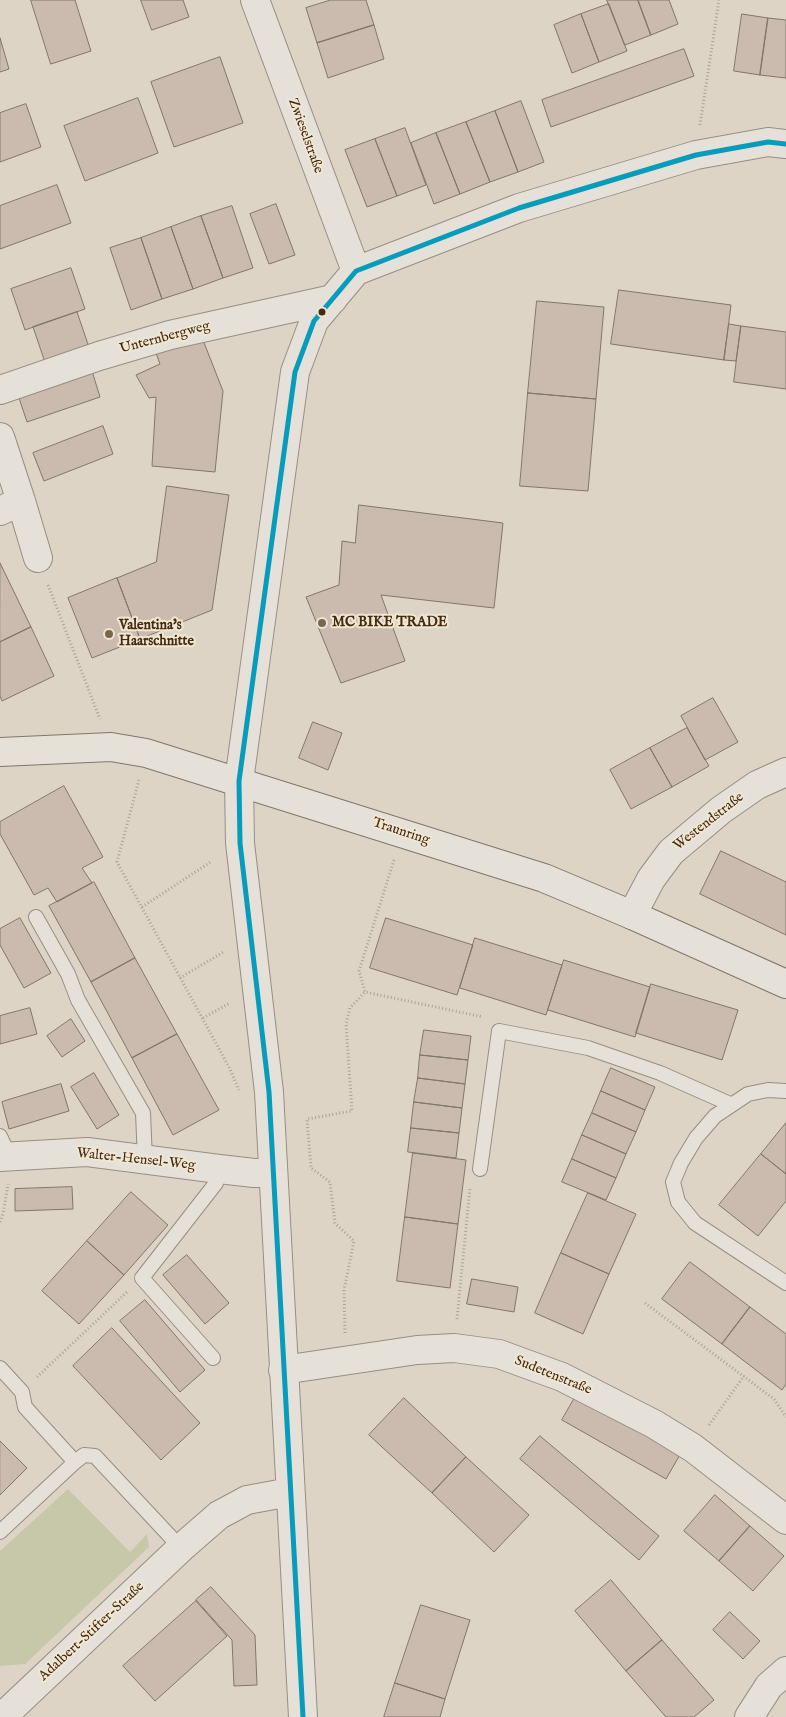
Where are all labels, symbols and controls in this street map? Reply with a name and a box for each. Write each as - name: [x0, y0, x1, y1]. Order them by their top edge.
- street label: Zwieselstraße: [284, 96, 326, 176]
- unlabelled marker: [317, 307, 327, 317]
- street label: Unternbergweg: [118, 318, 212, 358]
- place label: MC BIKE TRADE: [332, 615, 447, 631]
- marker: MC BIKE TRADE: [316, 617, 328, 629]
- place label: Valentina's Haarschnitte: [119, 618, 194, 650]
- marker: Valentina's Haarschnitte: [103, 628, 115, 640]
- street label: Westendstraße: [670, 789, 748, 855]
- street label: Traunring: [370, 815, 432, 849]
- street label: Walter-Hensel-Weg: [76, 1145, 196, 1175]
- street label: Sudetenstraße: [512, 1353, 594, 1399]
- street label: Adalbert-Stifter-Straße: [36, 1579, 148, 1685]

